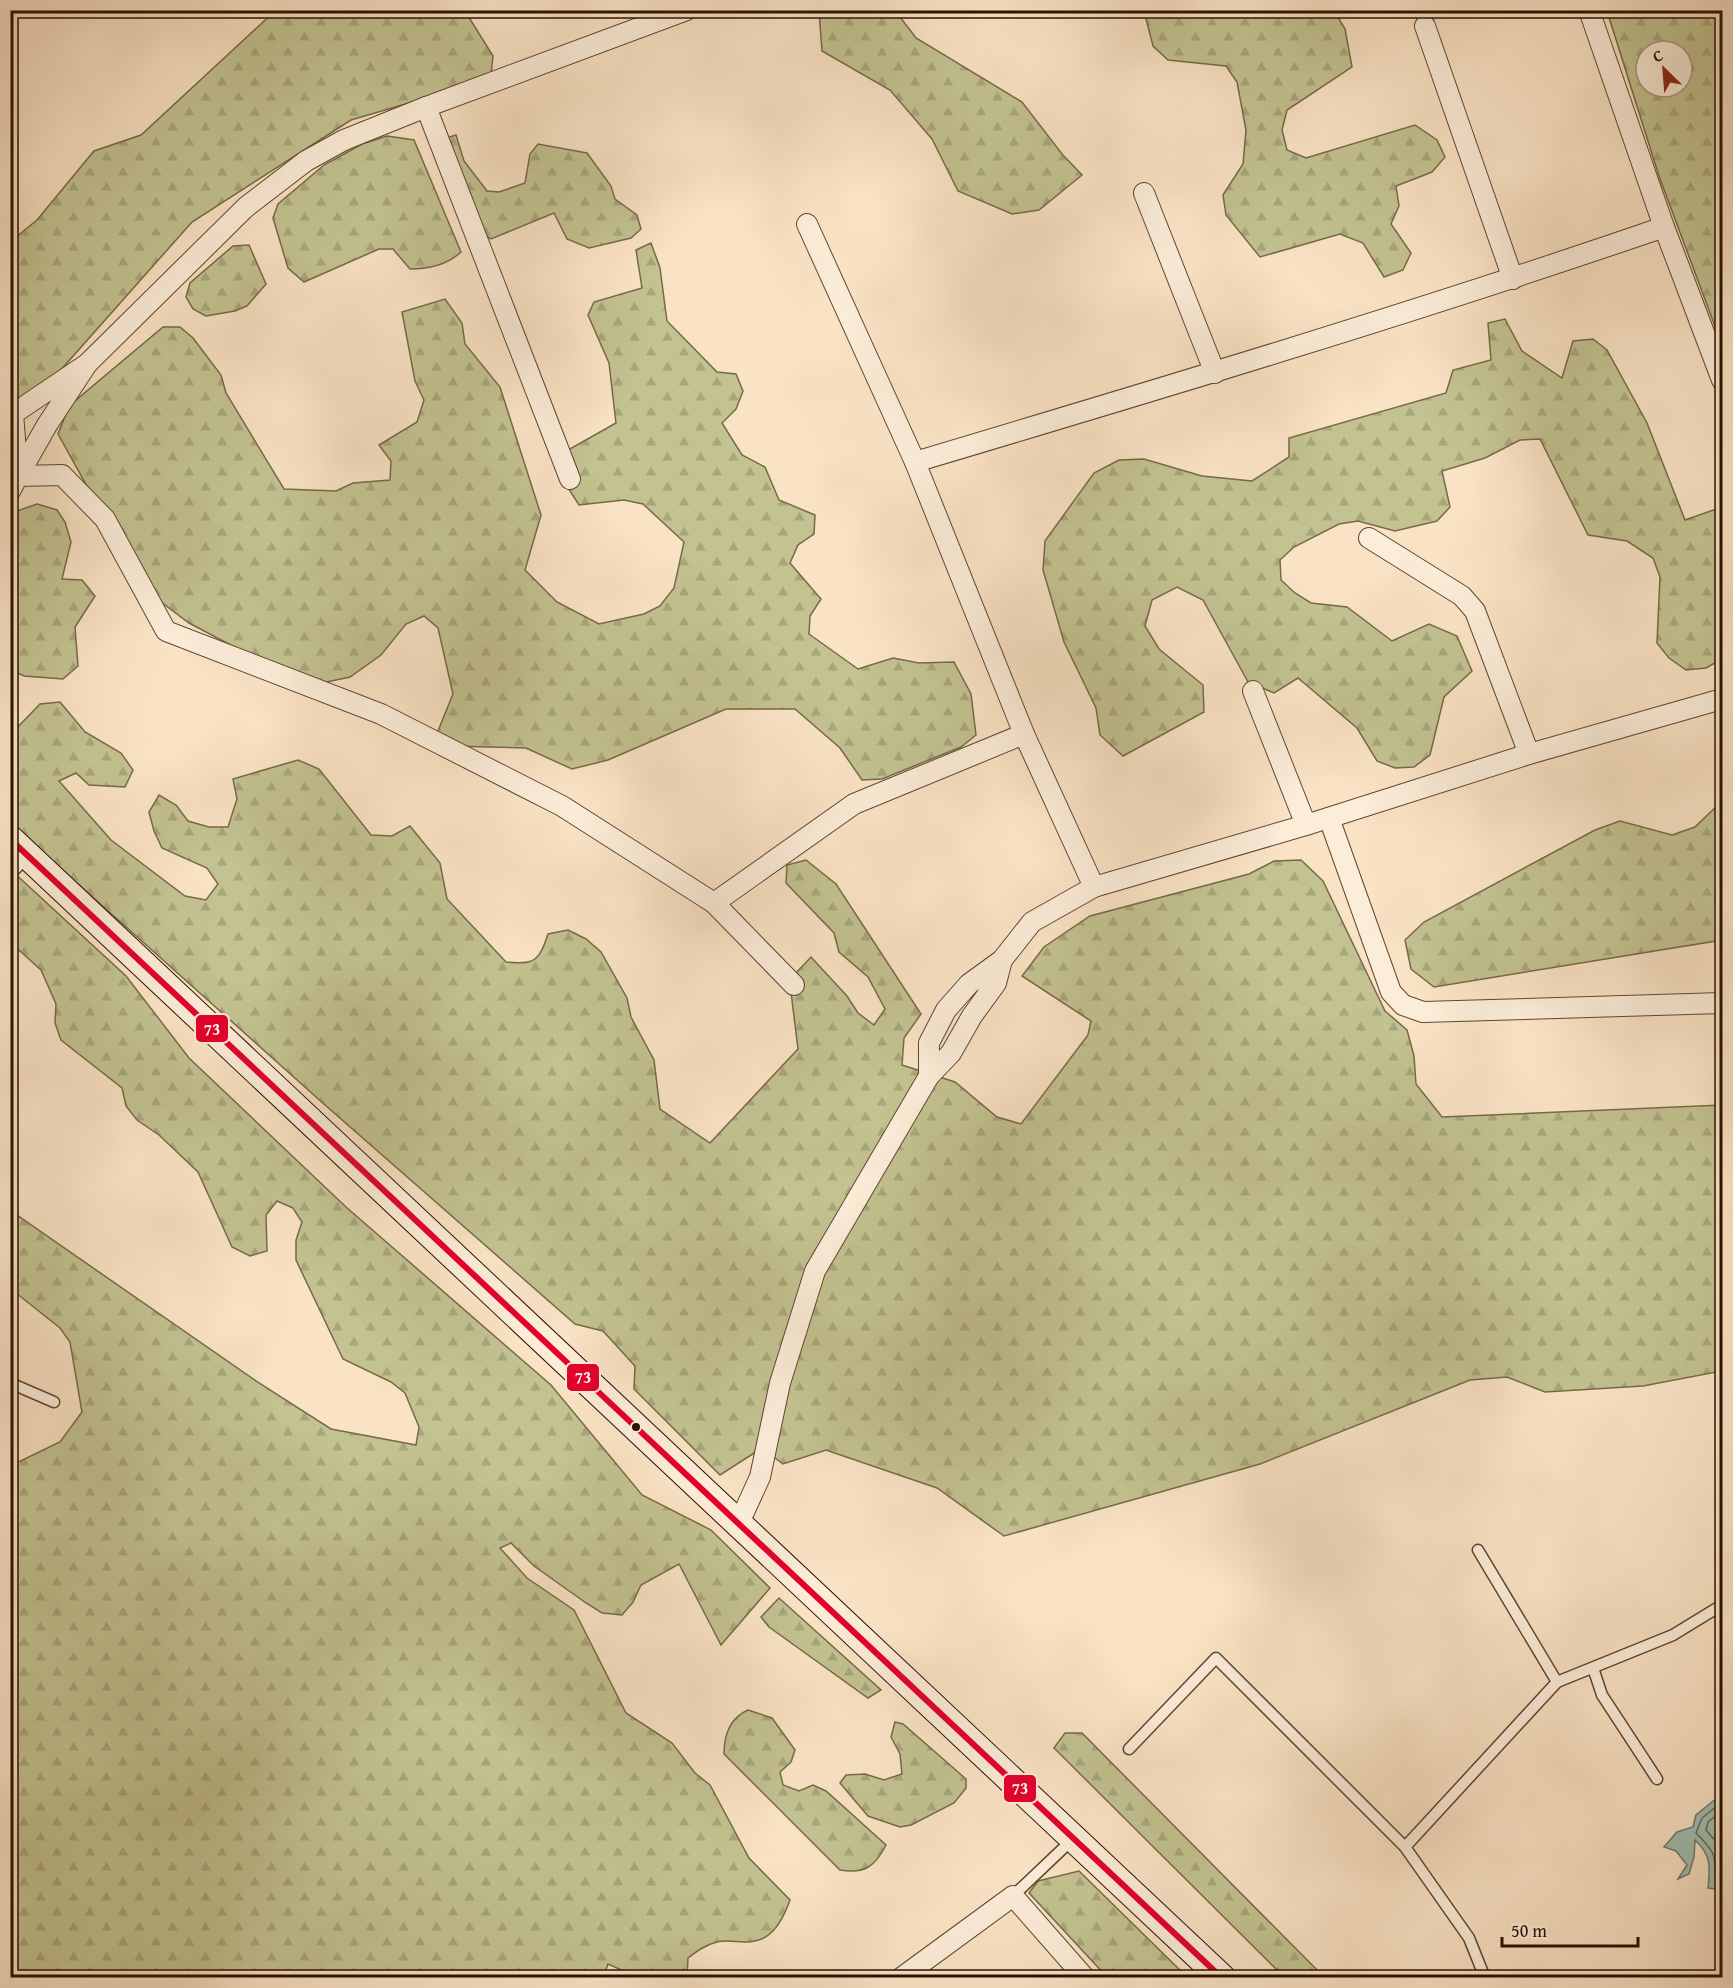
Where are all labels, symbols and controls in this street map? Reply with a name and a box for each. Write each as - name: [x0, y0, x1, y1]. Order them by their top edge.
- north arrow: [1634, 39, 1694, 99]
- text: С: [1648, 43, 1667, 68]
- line badge: 73: [195, 1014, 229, 1043]
- text: 73: [204, 1017, 220, 1041]
- line badge: 73: [566, 1363, 600, 1392]
- text: 73: [575, 1365, 591, 1389]
- unlabelled marker: [630, 1421, 642, 1433]
- line badge: 73: [1003, 1774, 1037, 1803]
- text: 73: [1012, 1776, 1028, 1800]
- scale bar: [1502, 1910, 1638, 1948]
- text: 50 m: [1511, 1917, 1547, 1944]

